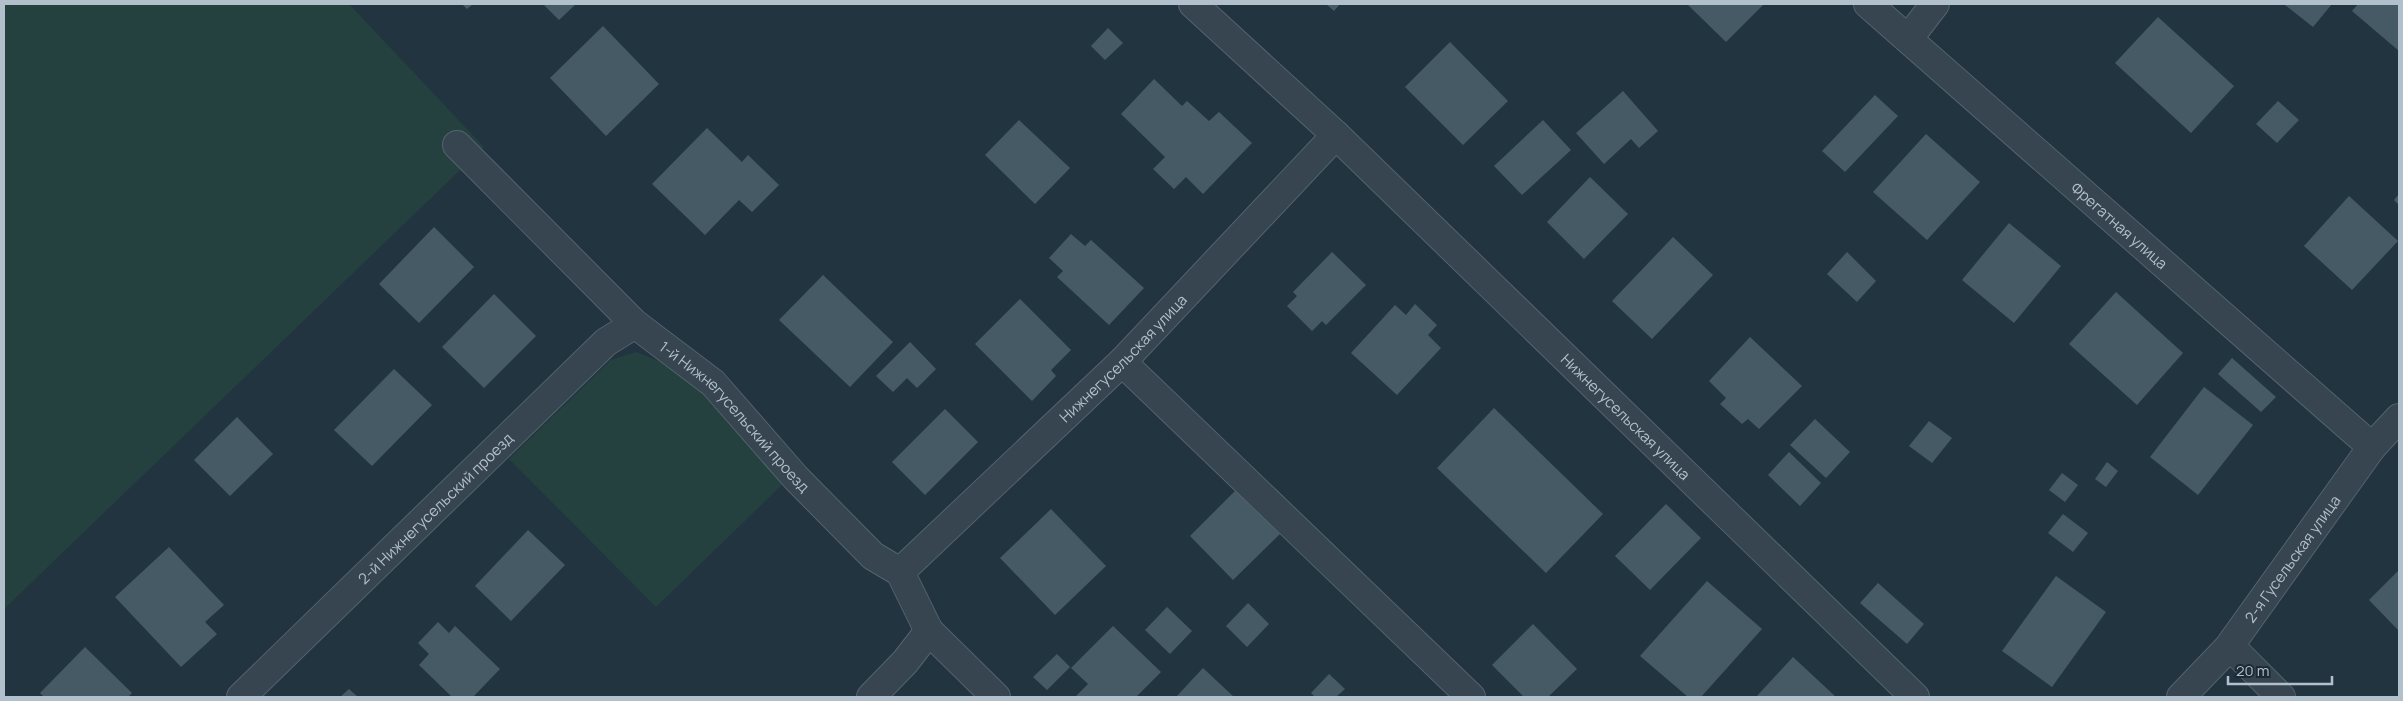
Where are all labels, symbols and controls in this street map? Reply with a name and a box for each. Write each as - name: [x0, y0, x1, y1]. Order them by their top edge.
- street label: Фрегатная улица: [2067, 177, 2172, 273]
- street label: Нижнегусельская улица: [1054, 289, 1191, 427]
- street label: 1-й Нижнегусельский проезд: [655, 336, 815, 497]
- street label: Нижнегусельская улица: [1557, 349, 1695, 484]
- street label: 2-й Нижнегусельский проезд: [353, 428, 517, 588]
- street label: 2-я Гусельская улица: [2239, 490, 2345, 627]
- scale bar: [2228, 654, 2332, 686]
- text: 20 m: [2236, 660, 2269, 681]

